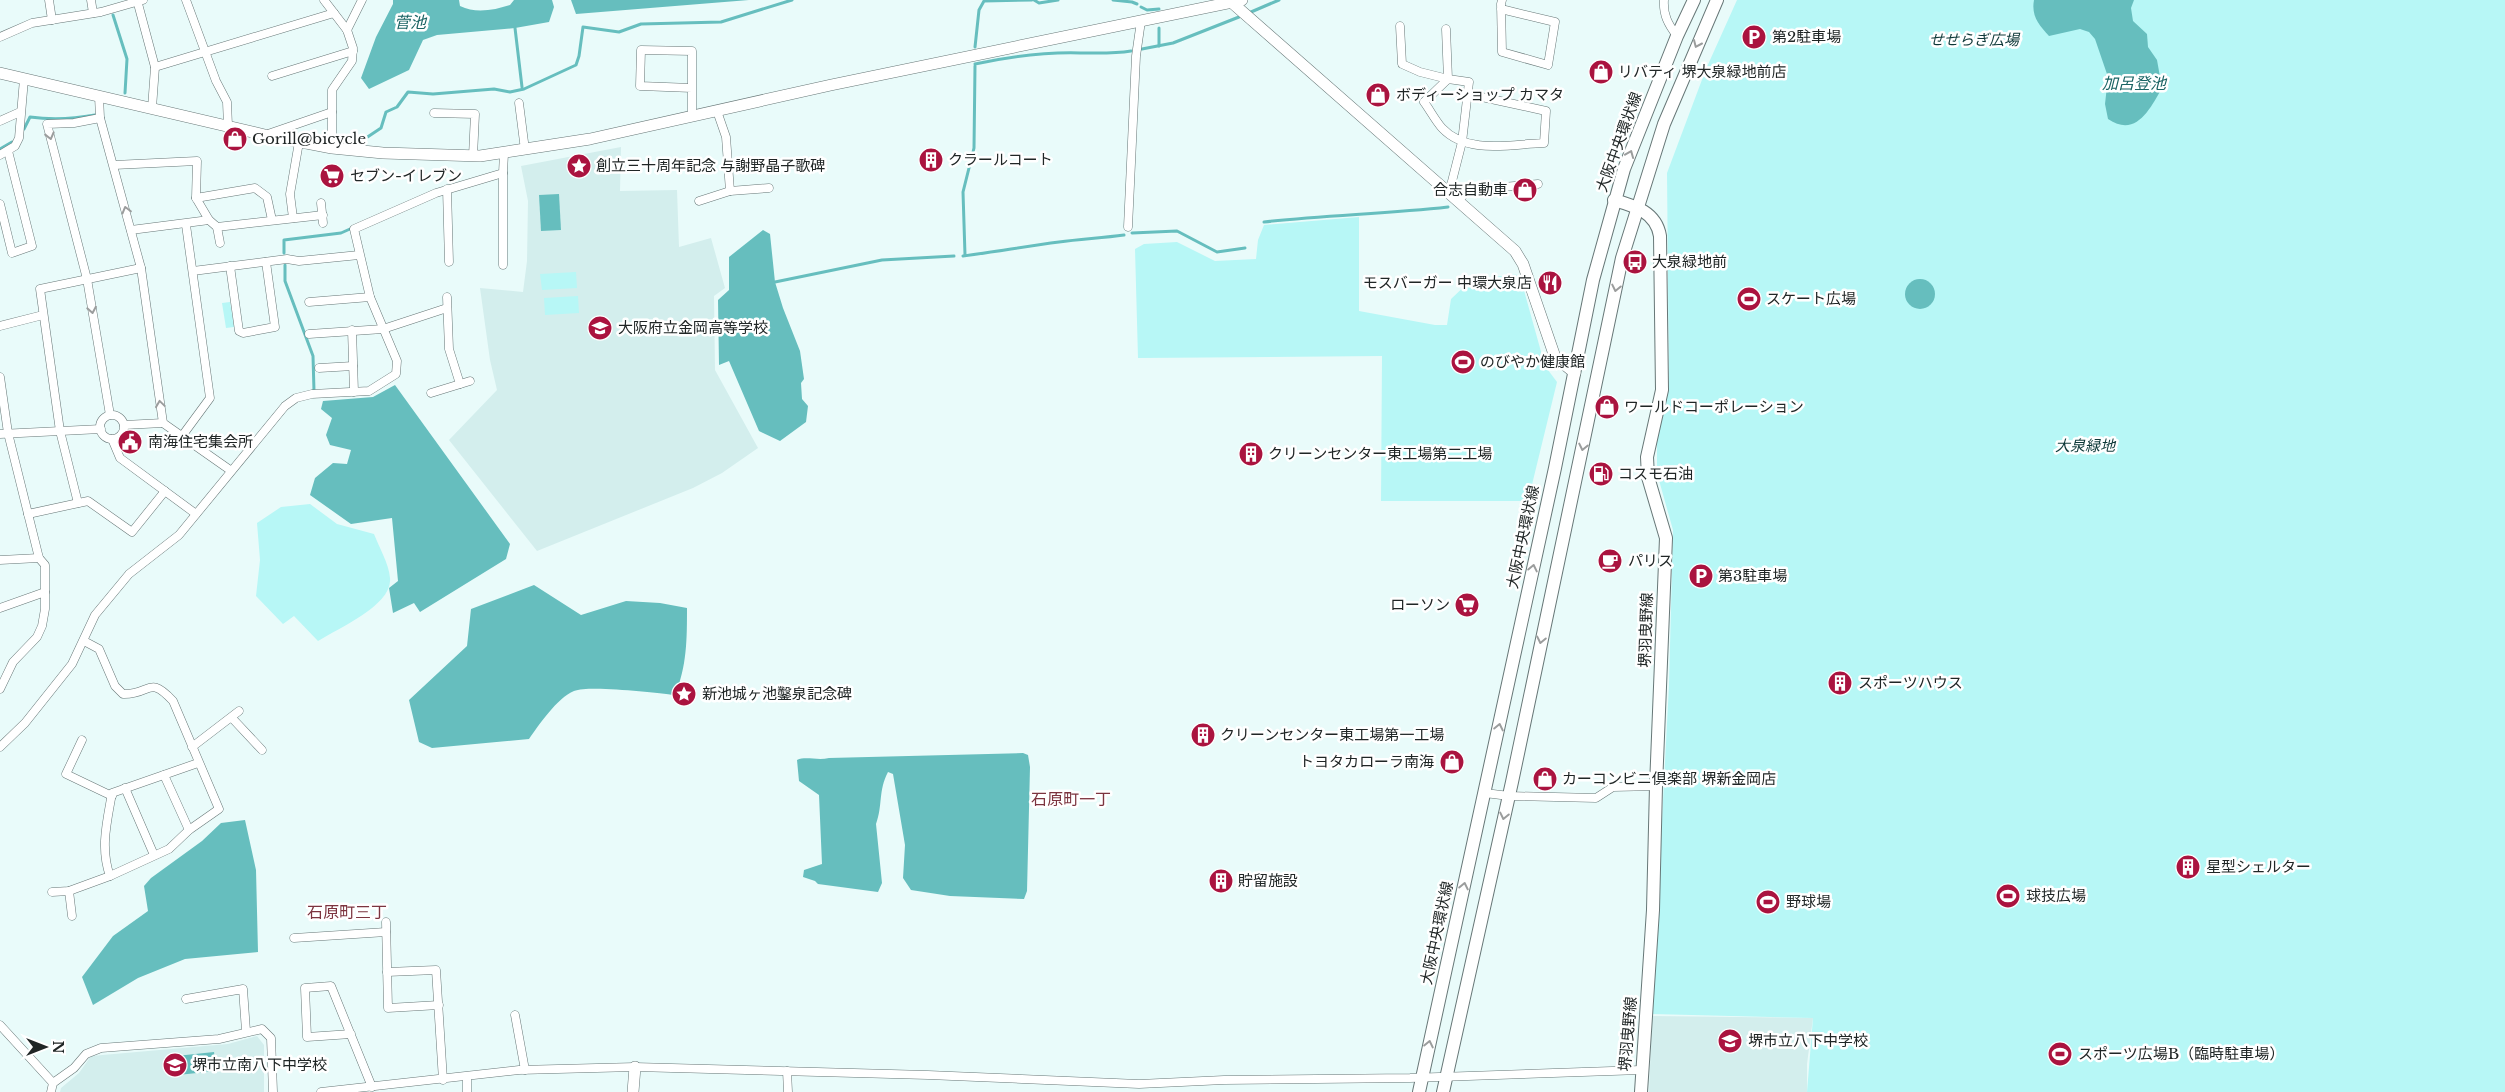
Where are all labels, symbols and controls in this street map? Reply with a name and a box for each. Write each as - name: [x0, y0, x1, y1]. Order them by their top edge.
- water label: 菅池: [394, 12, 428, 32]
- parking icon: 第2駐車場: [1741, 24, 1767, 50]
- place label: 第2駐車場: [1772, 27, 1841, 46]
- park label: せせらぎ広場: [1929, 30, 2021, 49]
- one-way arrow: [1693, 39, 1703, 48]
- shop icon: リバティ 堺大泉緑地前店: [1588, 59, 1614, 85]
- place label: リバティ 堺大泉緑地前店: [1618, 62, 1786, 81]
- water label: 加呂登池: [2102, 73, 2168, 93]
- shop icon: ボディーショップ カマタ: [1365, 82, 1391, 108]
- place label: ボディーショップ カマタ: [1396, 85, 1564, 104]
- street label: 大阪中央環状線: [1592, 89, 1645, 194]
- shop icon: Gorill@bicycle: [222, 126, 248, 152]
- place label: Gorill@bicycle: [252, 129, 366, 148]
- one-way arrow: [44, 131, 55, 140]
- building icon: クラールコート: [918, 147, 944, 173]
- place label: クラールコート: [948, 150, 1053, 169]
- one-way arrow: [1624, 150, 1634, 159]
- place icon: 創立三十周年記念 与謝野晶子歌碑: [566, 153, 592, 179]
- place label: 創立三十周年記念 与謝野晶子歌碑: [596, 156, 825, 175]
- supermarket icon: セブン-イレブン: [319, 163, 345, 189]
- place label: セブン-イレブン: [350, 166, 462, 185]
- shop icon: 合志自動車: [1512, 177, 1538, 203]
- place label: 合志自動車: [1433, 180, 1508, 199]
- one-way arrow: [121, 207, 131, 215]
- bus stop icon: 大泉緑地前: [1622, 249, 1648, 275]
- place label: 大泉緑地前: [1652, 252, 1727, 271]
- restaurant icon: モスバーガー 中環大泉店: [1537, 270, 1563, 296]
- place label: モスバーガー 中環大泉店: [1363, 273, 1532, 292]
- one-way arrow: [1611, 283, 1622, 292]
- sports icon: スケート広場: [1736, 286, 1762, 312]
- place label: スケート広場: [1766, 289, 1856, 308]
- one-way arrow: [87, 306, 97, 315]
- school or university icon: 大阪府立金岡高等学校: [587, 315, 613, 341]
- place label: 大阪府立金岡高等学校: [618, 318, 768, 337]
- sports icon: のびやか健康館: [1450, 349, 1476, 375]
- place label: のびやか健康館: [1480, 352, 1585, 371]
- shop icon: ワールドコーポレーション: [1594, 394, 1620, 420]
- place label: ワールドコーポレーション: [1624, 397, 1804, 416]
- one-way arrow: [155, 400, 166, 408]
- public building icon: 南海住宅集会所: [117, 429, 143, 455]
- place label: 南海住宅集会所: [148, 432, 253, 451]
- park label: 大泉緑地: [2055, 436, 2117, 455]
- building icon: クリーンセンター東工場第二工場: [1238, 441, 1264, 467]
- one-way arrow: [1578, 442, 1589, 451]
- place label: クリーンセンター東工場第二工場: [1268, 444, 1492, 463]
- fuel station icon: コスモ石油: [1588, 461, 1614, 487]
- place label: コスモ石油: [1618, 464, 1693, 483]
- street label: 大阪中央環状線: [1502, 484, 1543, 590]
- cafe icon: パリス: [1597, 548, 1623, 574]
- place label: パリス: [1628, 551, 1673, 570]
- parking icon: 第3駐車場: [1688, 563, 1714, 589]
- one-way arrow: [1527, 564, 1538, 572]
- place label: 第3駐車場: [1718, 566, 1787, 585]
- supermarket icon: ローソン: [1454, 592, 1480, 618]
- street label: 堺羽曳野線: [1635, 592, 1656, 668]
- place label: ローソン: [1390, 595, 1450, 614]
- one-way arrow: [1536, 635, 1547, 644]
- building icon: スポーツハウス: [1827, 670, 1853, 696]
- place label: スポーツハウス: [1858, 673, 1963, 692]
- place icon: 新池城ヶ池鑿泉記念碑: [671, 681, 697, 707]
- place label: 新池城ヶ池鑿泉記念碑: [702, 684, 852, 703]
- building icon: クリーンセンター東工場第一工場: [1190, 722, 1216, 748]
- one-way arrow: [1493, 722, 1504, 731]
- place label: クリーンセンター東工場第一工場: [1220, 725, 1444, 744]
- shop icon: トヨタカローラ南海: [1439, 749, 1465, 775]
- place label: トヨタカローラ南海: [1299, 752, 1434, 771]
- shop icon: カーコンビニ倶楽部 堺新金岡店: [1532, 766, 1558, 792]
- place label: カーコンビニ倶楽部 堺新金岡店: [1562, 769, 1776, 788]
- district label: 石原町一丁: [1031, 789, 1111, 809]
- one-way arrow: [1499, 812, 1510, 820]
- building icon: 星型シェルター: [2175, 854, 2201, 880]
- place label: 星型シェルター: [2206, 857, 2311, 876]
- building icon: 貯留施設: [1208, 868, 1234, 894]
- place label: 貯留施設: [1238, 871, 1298, 890]
- street label: 大阪中央環状線: [1416, 880, 1457, 986]
- one-way arrow: [1458, 881, 1469, 890]
- sports icon: 球技広場: [1995, 883, 2021, 909]
- place label: 球技広場: [2026, 886, 2086, 905]
- sports icon: 野球場: [1755, 889, 1781, 915]
- place label: 野球場: [1786, 892, 1831, 911]
- district label: 石原町三丁: [307, 902, 387, 922]
- street label: 堺羽曳野線: [1615, 996, 1640, 1072]
- north arrow: [20, 1022, 70, 1072]
- school or university icon: 堺市立八下中学校: [1717, 1028, 1743, 1054]
- place label: 堺市立八下中学校: [1748, 1031, 1868, 1050]
- text: N: [49, 1040, 67, 1054]
- one-way arrow: [1424, 1040, 1434, 1049]
- sports icon: スポーツ広場B（臨時駐車場）: [2047, 1041, 2073, 1067]
- place label: スポーツ広場B（臨時駐車場）: [2078, 1044, 2284, 1063]
- school or university icon: 堺市立南八下中学校: [162, 1052, 188, 1078]
- place label: 堺市立南八下中学校: [192, 1055, 327, 1074]

